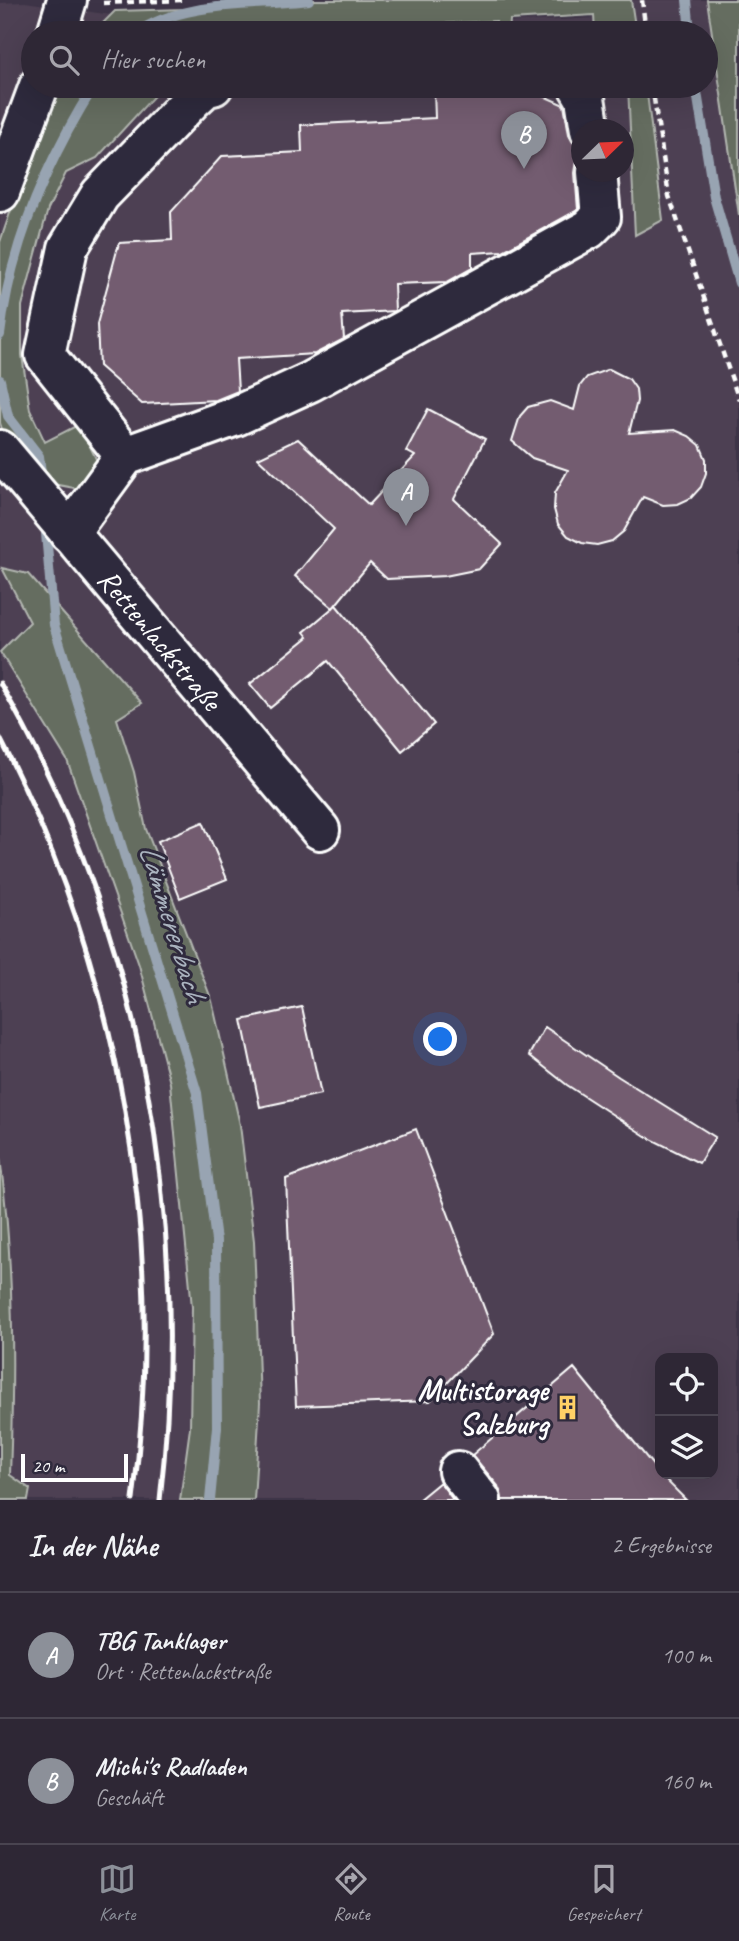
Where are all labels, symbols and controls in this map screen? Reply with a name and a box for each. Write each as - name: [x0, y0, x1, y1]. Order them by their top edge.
- search box: [21, 21, 718, 98]
- icon: search: [45, 41, 83, 79]
- text: Hier suchen: [101, 43, 205, 76]
- pin: B: [501, 111, 547, 169]
- north arrow: [571, 119, 634, 182]
- pin: A: [383, 468, 429, 526]
- street label: Rettenlackstraße: [89, 561, 232, 720]
- water label: Lämmererbach: [130, 839, 217, 1009]
- your location: [423, 1022, 457, 1056]
- map controls: [655, 1353, 718, 1479]
- button: locate: [655, 1353, 718, 1416]
- place label: Multistorage Salzburg: [417, 1371, 551, 1443]
- building icon: Multistorage Salzburg: [554, 1393, 582, 1421]
- button: layers: [655, 1416, 718, 1479]
- scale bar: [21, 1451, 128, 1483]
- text: 20 m: [32, 1454, 64, 1478]
- text: In der Nähe: [28, 1527, 157, 1565]
- text: 2 Ergebnisse: [611, 1531, 711, 1560]
- text: TBG Tanklager: [95, 1624, 226, 1657]
- text: A: [45, 1641, 57, 1670]
- text: 100 m: [662, 1641, 711, 1670]
- text: Ort · Rettenlackstraße: [95, 1657, 271, 1686]
- text: Michi's Radladen: [95, 1750, 247, 1783]
- text: B: [45, 1767, 57, 1796]
- text: 160 m: [662, 1767, 711, 1796]
- text: Geschäft: [95, 1783, 163, 1812]
- tab: Karte: [98, 1860, 136, 1926]
- tab: Route: [332, 1860, 370, 1926]
- tab: Gespeichert: [567, 1860, 641, 1926]

